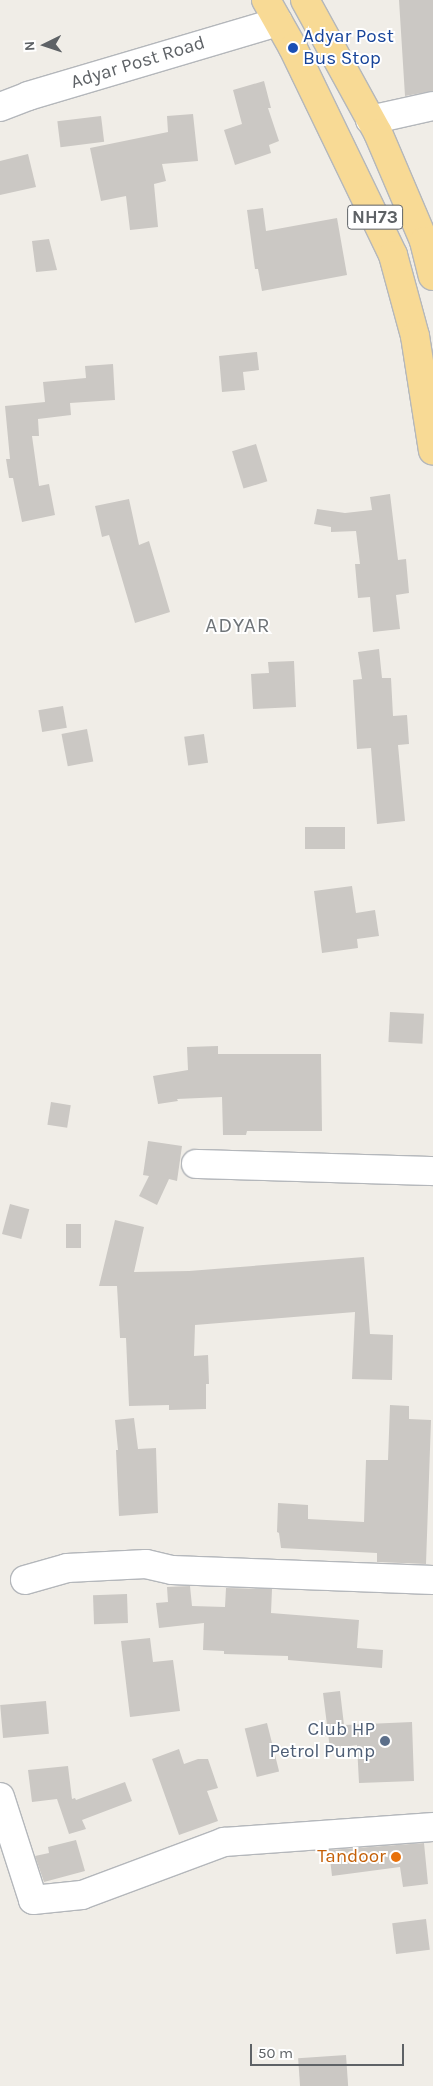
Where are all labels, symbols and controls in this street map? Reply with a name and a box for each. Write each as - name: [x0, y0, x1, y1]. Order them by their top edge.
- north arrow: [20, 20, 70, 70]
- place label: Adyar Post Bus Stop: [303, 26, 394, 70]
- street label: Adyar Post Road: [68, 32, 208, 94]
- text: N: [21, 40, 38, 52]
- marker: Adyar Post Bus Stop: [287, 42, 299, 54]
- road number: NH73: [346, 202, 404, 232]
- district label: ADYAR: [205, 612, 271, 638]
- place label: Club HP Petrol Pump: [270, 1719, 375, 1763]
- marker: Club HP Petrol Pump: [379, 1735, 391, 1747]
- place label: Tandoor: [317, 1846, 386, 1868]
- marker: Tandoor: [390, 1851, 402, 1863]
- scale bar: [253, 2034, 407, 2066]
- text: 50 m: [258, 2044, 293, 2062]

